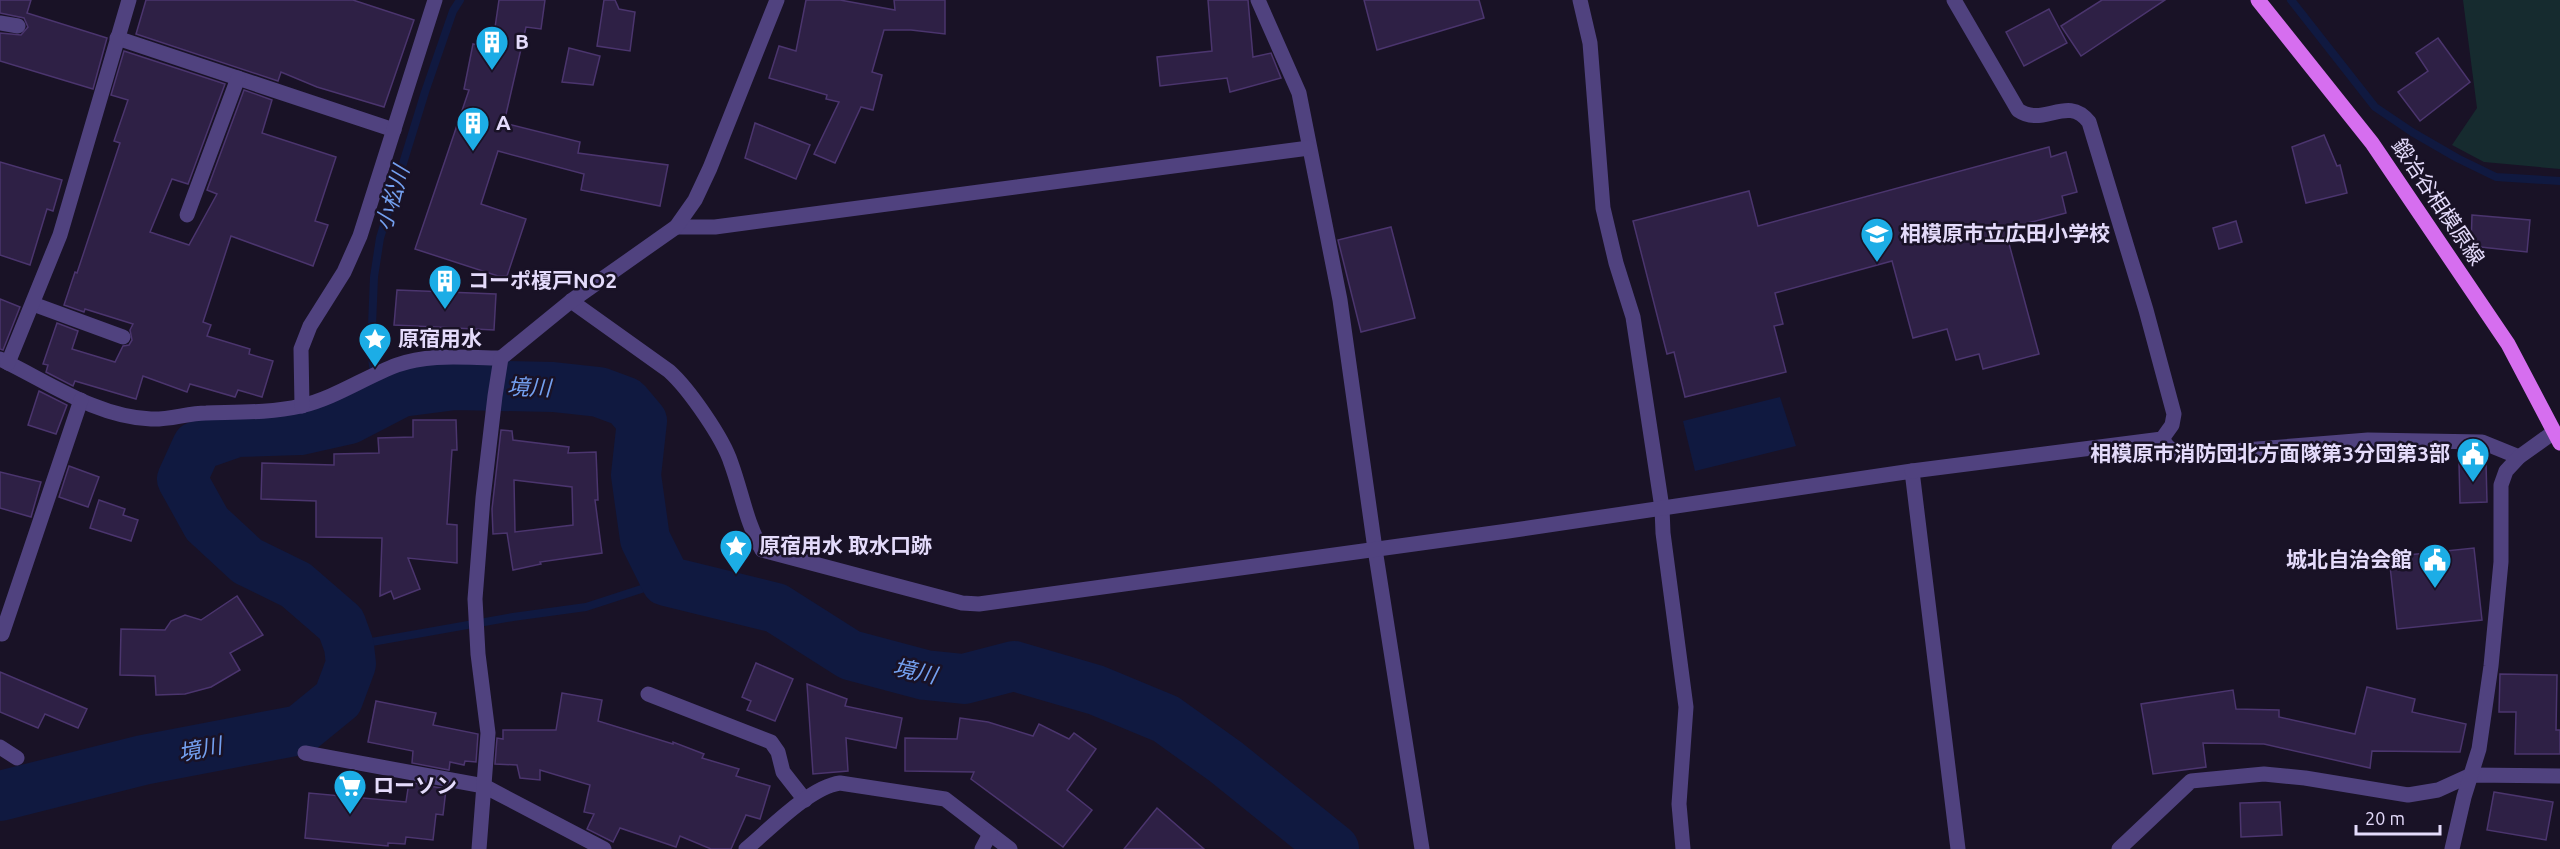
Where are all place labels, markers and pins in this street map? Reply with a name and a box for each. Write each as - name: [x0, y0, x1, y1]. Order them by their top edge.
- building icon: B: [474, 24, 510, 71]
- place label: B: [515, 29, 529, 53]
- building icon: A: [455, 105, 491, 152]
- place label: A: [496, 110, 511, 134]
- school or university icon: 相模原市立広田小学校: [1859, 216, 1895, 263]
- place label: 相模原市立広田小学校: [1900, 221, 2110, 245]
- building icon: コーポ榎戸NO2: [427, 263, 463, 310]
- place label: コーポ榎戸NO2: [468, 268, 617, 292]
- place icon: 原宿用水: [357, 321, 393, 368]
- place label: 原宿用水: [398, 326, 482, 350]
- public building icon: 相模原市消防団北方面隊第3分団第3部: [2455, 436, 2491, 483]
- place label: 相模原市消防団北方面隊第3分団第3部: [2090, 441, 2450, 465]
- place icon: 原宿用水 取水口跡: [718, 528, 754, 575]
- place label: 原宿用水 取水口跡: [759, 533, 932, 557]
- public building icon: 城北自治会館: [2417, 542, 2453, 589]
- place label: 城北自治会館: [2286, 547, 2412, 571]
- supermarket icon: ローソン: [332, 768, 368, 815]
- place label: ローソン: [373, 773, 457, 797]

